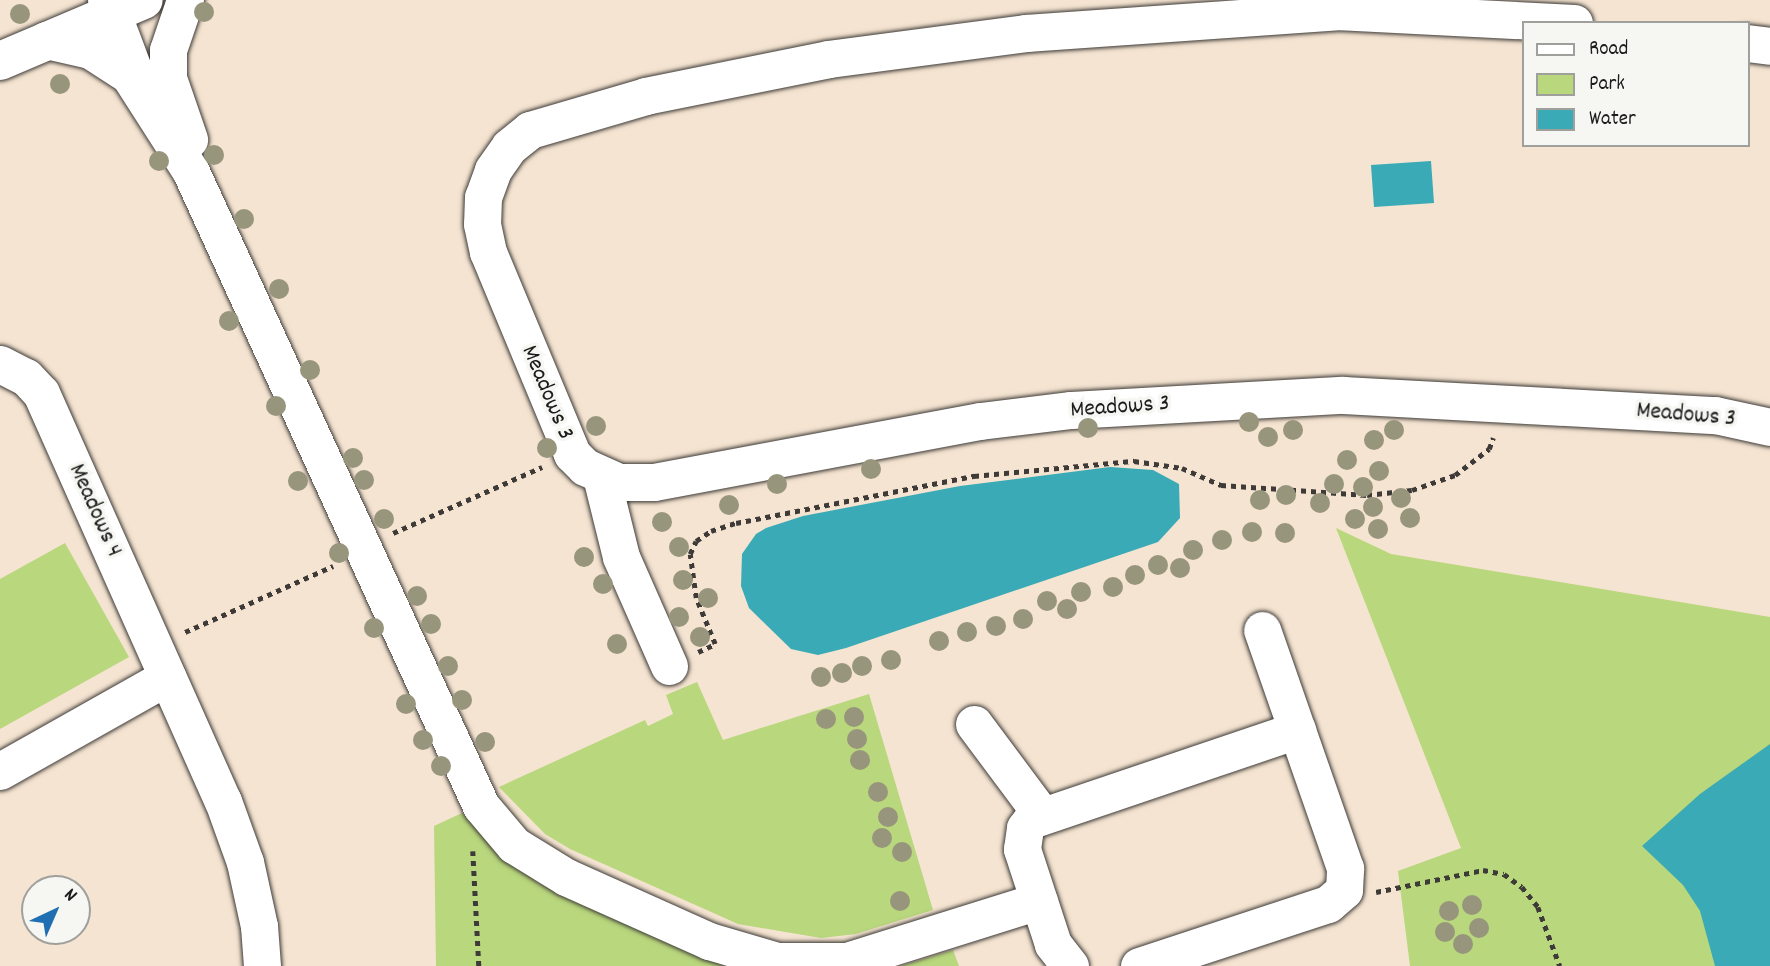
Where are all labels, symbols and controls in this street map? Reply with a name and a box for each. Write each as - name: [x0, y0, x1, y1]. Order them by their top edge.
- legend: [1522, 21, 1749, 147]
- text: Road: [1589, 35, 1628, 65]
- text: Park: [1589, 70, 1625, 100]
- text: Water: [1589, 105, 1636, 135]
- street label: Meadows 3: [513, 342, 579, 444]
- street label: Meadows 3: [1069, 390, 1171, 426]
- street label: Meadows 3: [1635, 397, 1737, 435]
- street label: Meadows 4: [61, 460, 127, 562]
- north arrow: [21, 875, 91, 945]
- text: N: [57, 883, 82, 909]

